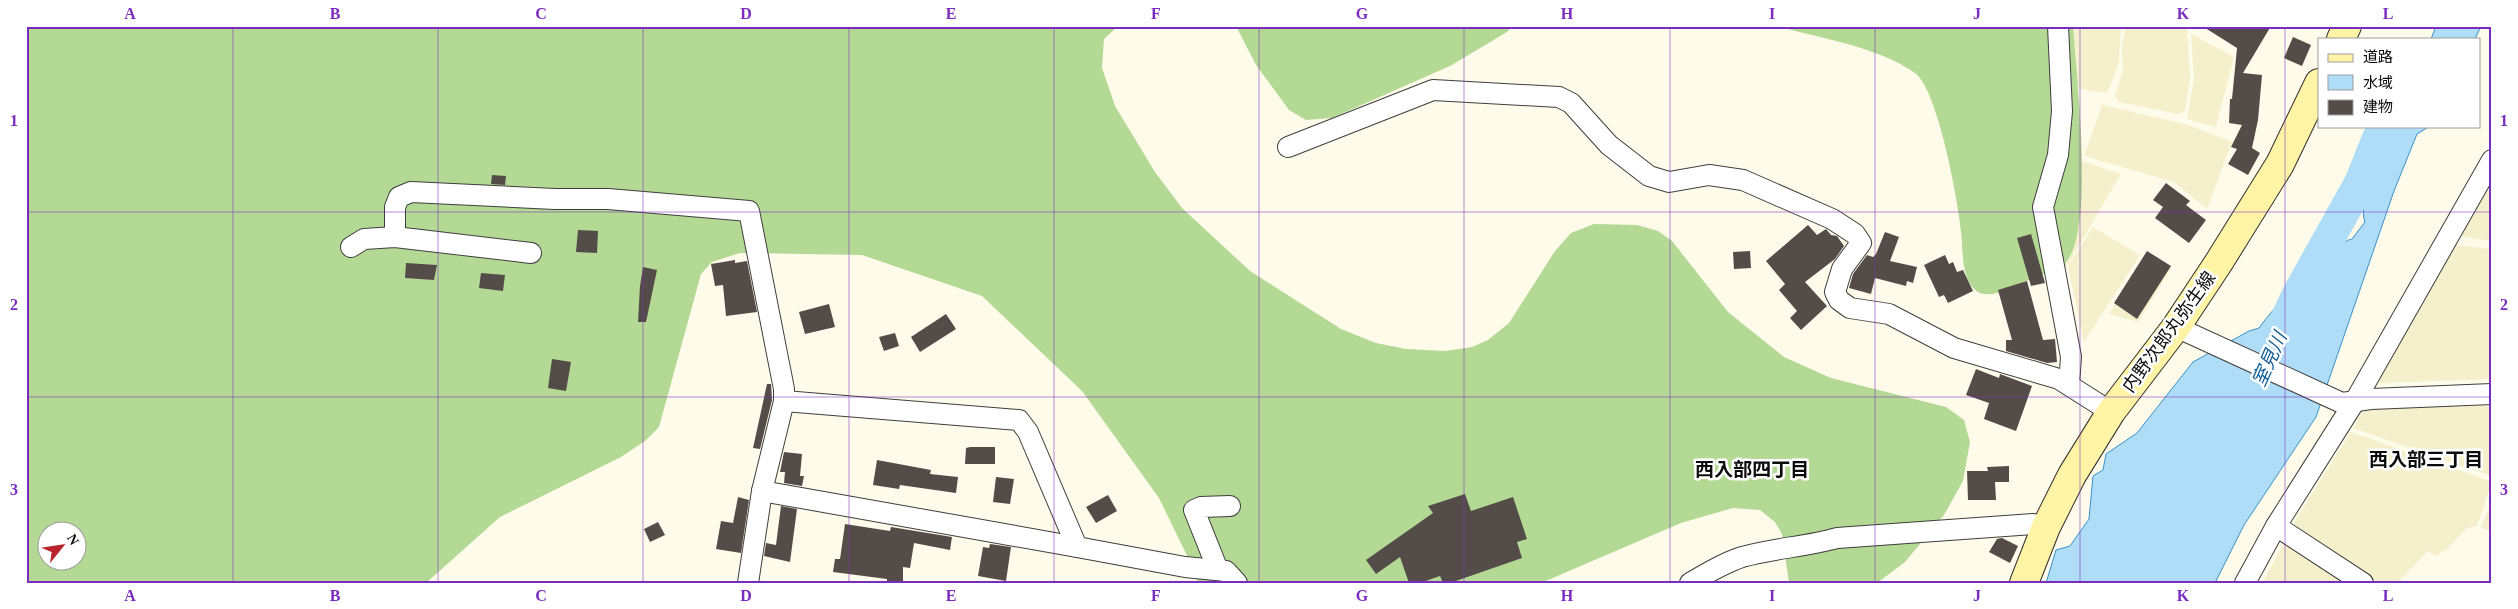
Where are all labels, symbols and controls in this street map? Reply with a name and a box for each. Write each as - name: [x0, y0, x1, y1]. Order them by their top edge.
- text: A: [124, 5, 136, 22]
- text: B: [330, 5, 341, 22]
- text: C: [535, 5, 547, 22]
- text: D: [740, 5, 752, 22]
- text: E: [946, 5, 956, 22]
- text: F: [1151, 5, 1161, 22]
- text: G: [1356, 5, 1369, 22]
- text: H: [1561, 5, 1574, 22]
- text: I: [1769, 5, 1775, 22]
- text: J: [1973, 5, 1981, 22]
- text: K: [2177, 5, 2190, 22]
- text: L: [2383, 5, 2393, 22]
- legend: [2318, 38, 2480, 128]
- text: 道路: [2363, 49, 2393, 65]
- text: 水域: [2363, 75, 2393, 91]
- text: 建物: [2363, 99, 2393, 115]
- text: 1: [10, 112, 18, 129]
- text: 1: [2500, 112, 2508, 129]
- street label: 内野次郎丸弥生線: [2119, 268, 2219, 396]
- text: 2: [10, 296, 18, 313]
- text: 2: [2500, 296, 2508, 313]
- water label: 室見川: [2248, 327, 2291, 390]
- district label: 西入部三丁目: [2369, 449, 2483, 470]
- district label: 西入部四丁目: [1695, 459, 1809, 480]
- text: 3: [10, 481, 18, 498]
- text: 3: [2500, 481, 2508, 498]
- north arrow: [38, 522, 88, 572]
- text: N: [64, 532, 82, 548]
- text: A: [124, 587, 136, 604]
- text: B: [330, 587, 341, 604]
- text: C: [535, 587, 547, 604]
- text: D: [740, 587, 752, 604]
- text: E: [946, 587, 956, 604]
- text: F: [1151, 587, 1161, 604]
- text: G: [1356, 587, 1369, 604]
- text: H: [1561, 587, 1574, 604]
- text: I: [1769, 587, 1775, 604]
- text: J: [1973, 587, 1981, 604]
- text: K: [2177, 587, 2190, 604]
- text: L: [2383, 587, 2393, 604]

